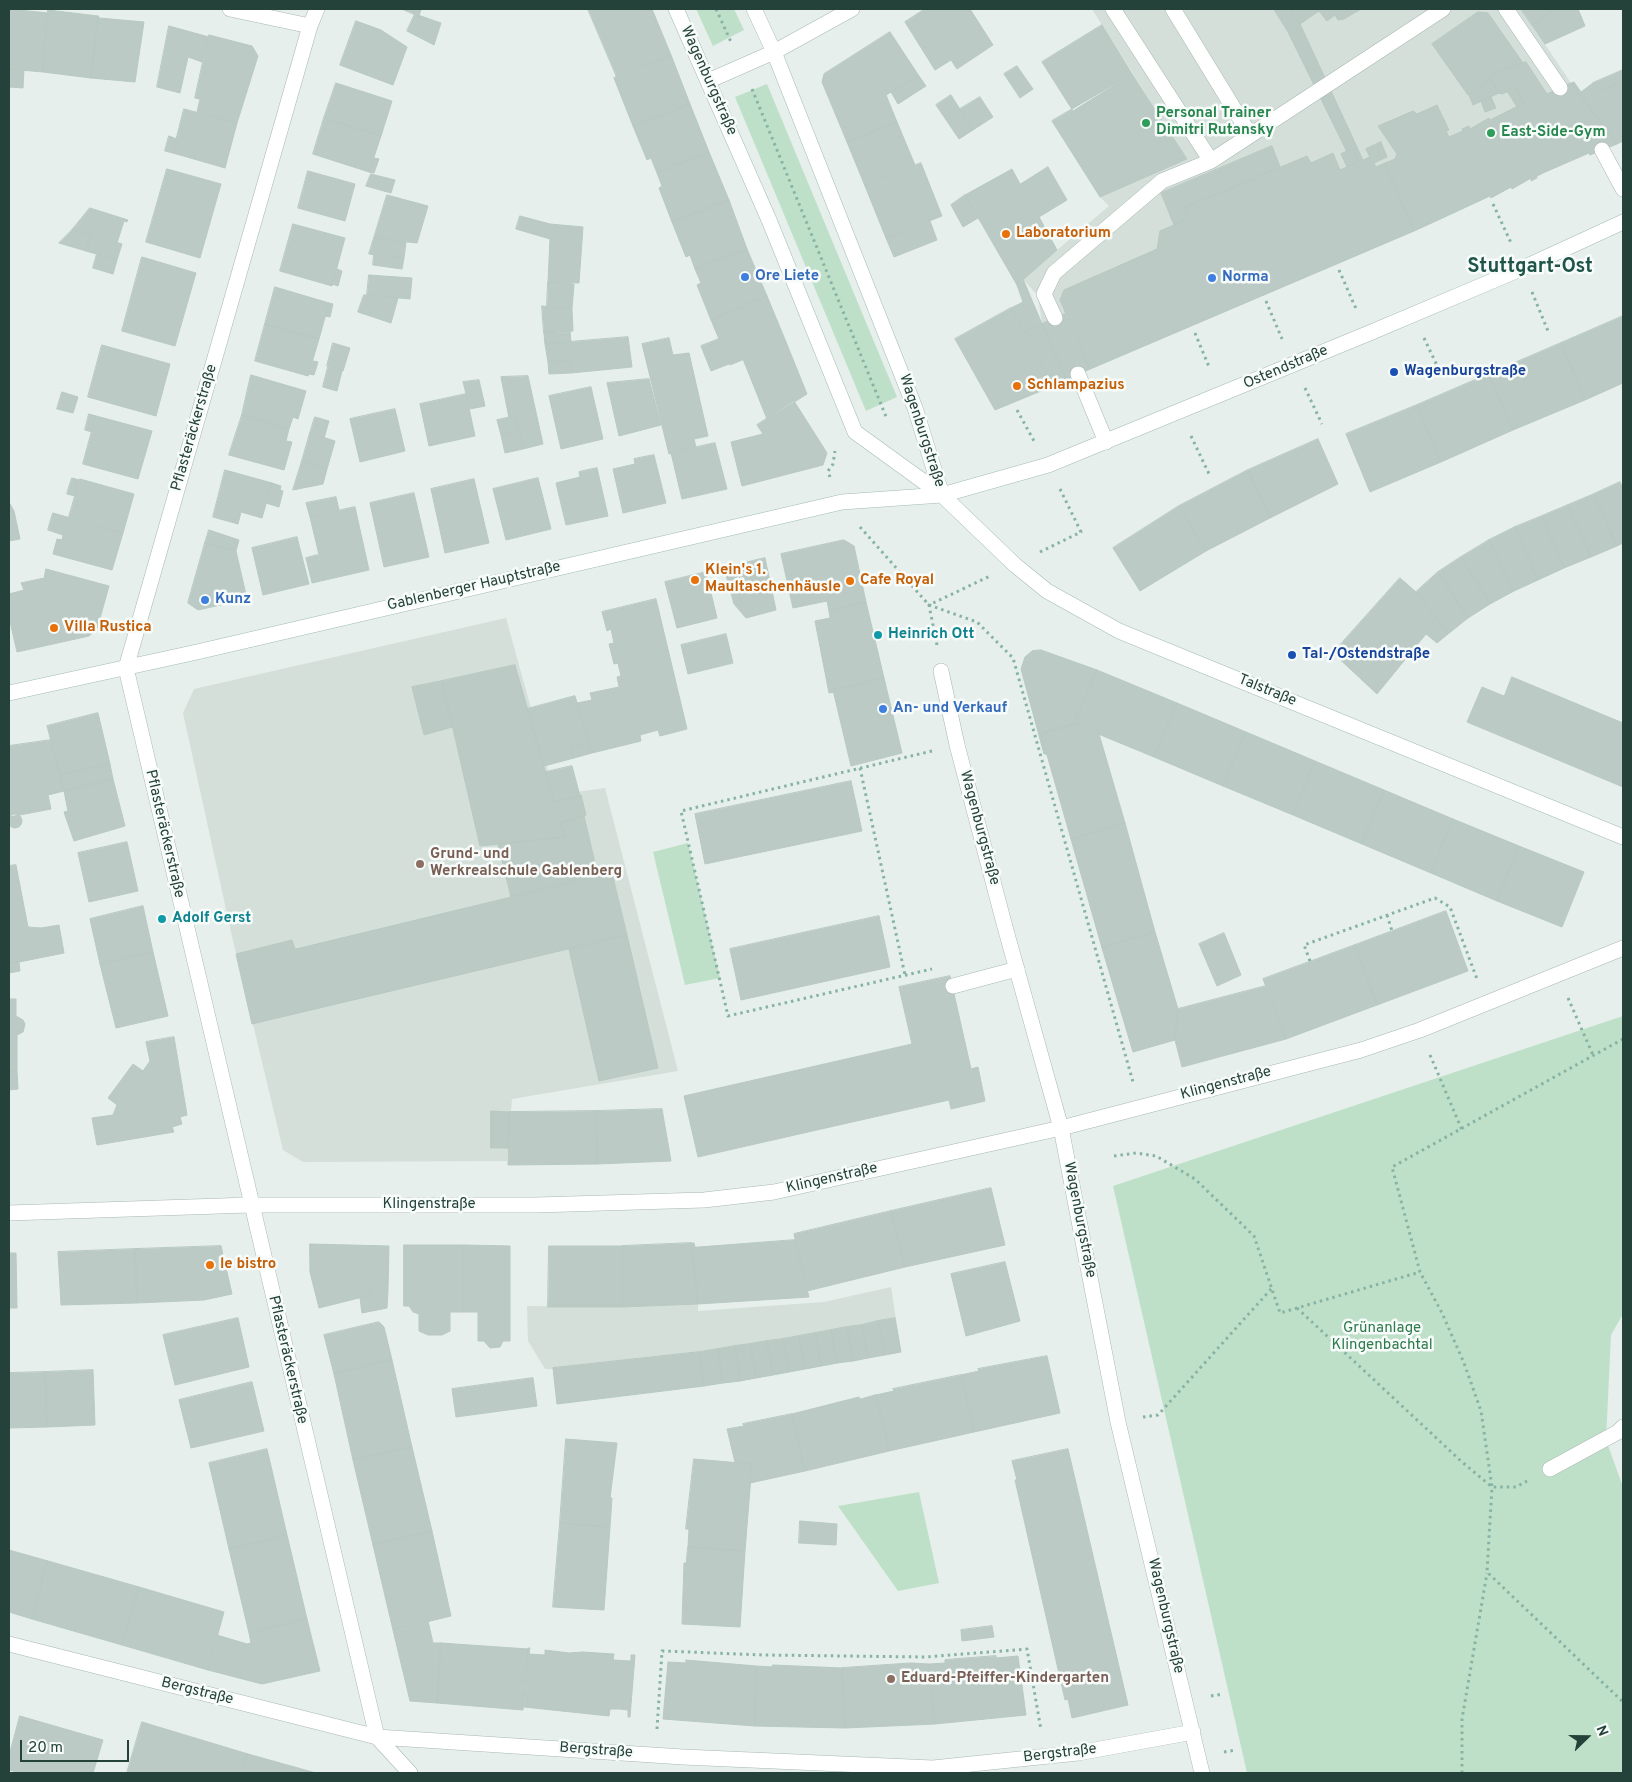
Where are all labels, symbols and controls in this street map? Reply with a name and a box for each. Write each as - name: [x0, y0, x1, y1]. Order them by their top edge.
- street label: Wagenburgstraße: [676, 23, 740, 139]
- place label: Personal Trainer Dimitri Rutansky: [1156, 105, 1274, 140]
- marker: Personal Trainer Dimitri Rutansky: [1140, 117, 1152, 129]
- place label: East-Side-Gym: [1501, 124, 1606, 142]
- marker: East-Side-Gym: [1485, 127, 1497, 139]
- place label: Laboratorium: [1016, 225, 1111, 243]
- marker: Laboratorium: [1000, 228, 1012, 240]
- district label: Stuttgart-Ost: [1467, 256, 1593, 280]
- place label: Ore Liete: [755, 268, 819, 286]
- place label: Norma: [1222, 269, 1269, 287]
- marker: Ore Liete: [739, 271, 751, 283]
- marker: Norma: [1206, 272, 1218, 284]
- street label: Ostendstraße: [1241, 342, 1331, 394]
- street label: Pflasteräckerstraße: [168, 363, 222, 493]
- place label: Wagenburgstraße: [1404, 363, 1526, 381]
- marker: Wagenburgstraße: [1388, 366, 1400, 378]
- street label: Wagenburgstraße: [894, 372, 948, 490]
- place label: Schlampazius: [1027, 377, 1125, 395]
- marker: Schlampazius: [1011, 380, 1023, 392]
- street label: Gablenberger Hauptstraße: [385, 558, 563, 616]
- place label: Klein's 1. Maultaschenhäusle: [705, 562, 841, 597]
- place label: Cafe Royal: [860, 572, 934, 590]
- marker: Klein's 1. Maultaschenhäusle: [689, 574, 701, 586]
- marker: Cafe Royal: [844, 575, 856, 587]
- place label: Kunz: [215, 591, 251, 609]
- marker: Kunz: [199, 594, 211, 606]
- place label: Villa Rustica: [64, 619, 152, 637]
- marker: Villa Rustica: [48, 622, 60, 634]
- place label: Heinrich Ott: [888, 626, 974, 644]
- marker: Heinrich Ott: [872, 629, 884, 641]
- place label: Tal-/Ostendstraße: [1302, 646, 1430, 664]
- marker: Tal-/Ostendstraße: [1286, 649, 1298, 661]
- street label: Talstraße: [1235, 671, 1299, 711]
- place label: An- und Verkauf: [893, 700, 1007, 718]
- marker: An- und Verkauf: [877, 703, 889, 715]
- street label: Pflasteräckerstraße: [140, 768, 188, 900]
- street label: Wagenburgstraße: [955, 769, 1003, 887]
- place label: Grund- und Werkrealschule Gablenberg: [430, 846, 622, 881]
- marker: Grund- und Werkrealschule Gablenberg: [414, 858, 426, 870]
- place label: Adolf Gerst: [172, 910, 251, 928]
- marker: Adolf Gerst: [156, 913, 168, 925]
- street label: Klingenstraße: [1179, 1063, 1273, 1105]
- street label: Klingenstraße: [785, 1160, 879, 1198]
- street label: Wagenburgstraße: [1059, 1160, 1099, 1280]
- street label: Klingenstraße: [382, 1196, 476, 1214]
- place label: le bistro: [220, 1256, 276, 1274]
- marker: le bistro: [204, 1259, 216, 1271]
- street label: Pflasteräckerstraße: [263, 1294, 311, 1426]
- park label: Grünanlage Klingenbachtal: [1331, 1320, 1433, 1355]
- street label: Wagenburgstraße: [1143, 1556, 1187, 1676]
- place label: Eduard-Pfeiffer-Kindergarten: [901, 1670, 1109, 1688]
- marker: Eduard-Pfeiffer-Kindergarten: [885, 1673, 897, 1685]
- street label: Bergstraße: [159, 1674, 235, 1710]
- north arrow: [1562, 1712, 1612, 1762]
- text: N: [1592, 1723, 1611, 1739]
- scale bar: [22, 1730, 131, 1762]
- text: 20 m: [28, 1739, 63, 1758]
- street label: Bergstraße: [559, 1739, 633, 1763]
- street label: Bergstraße: [1022, 1741, 1098, 1767]

